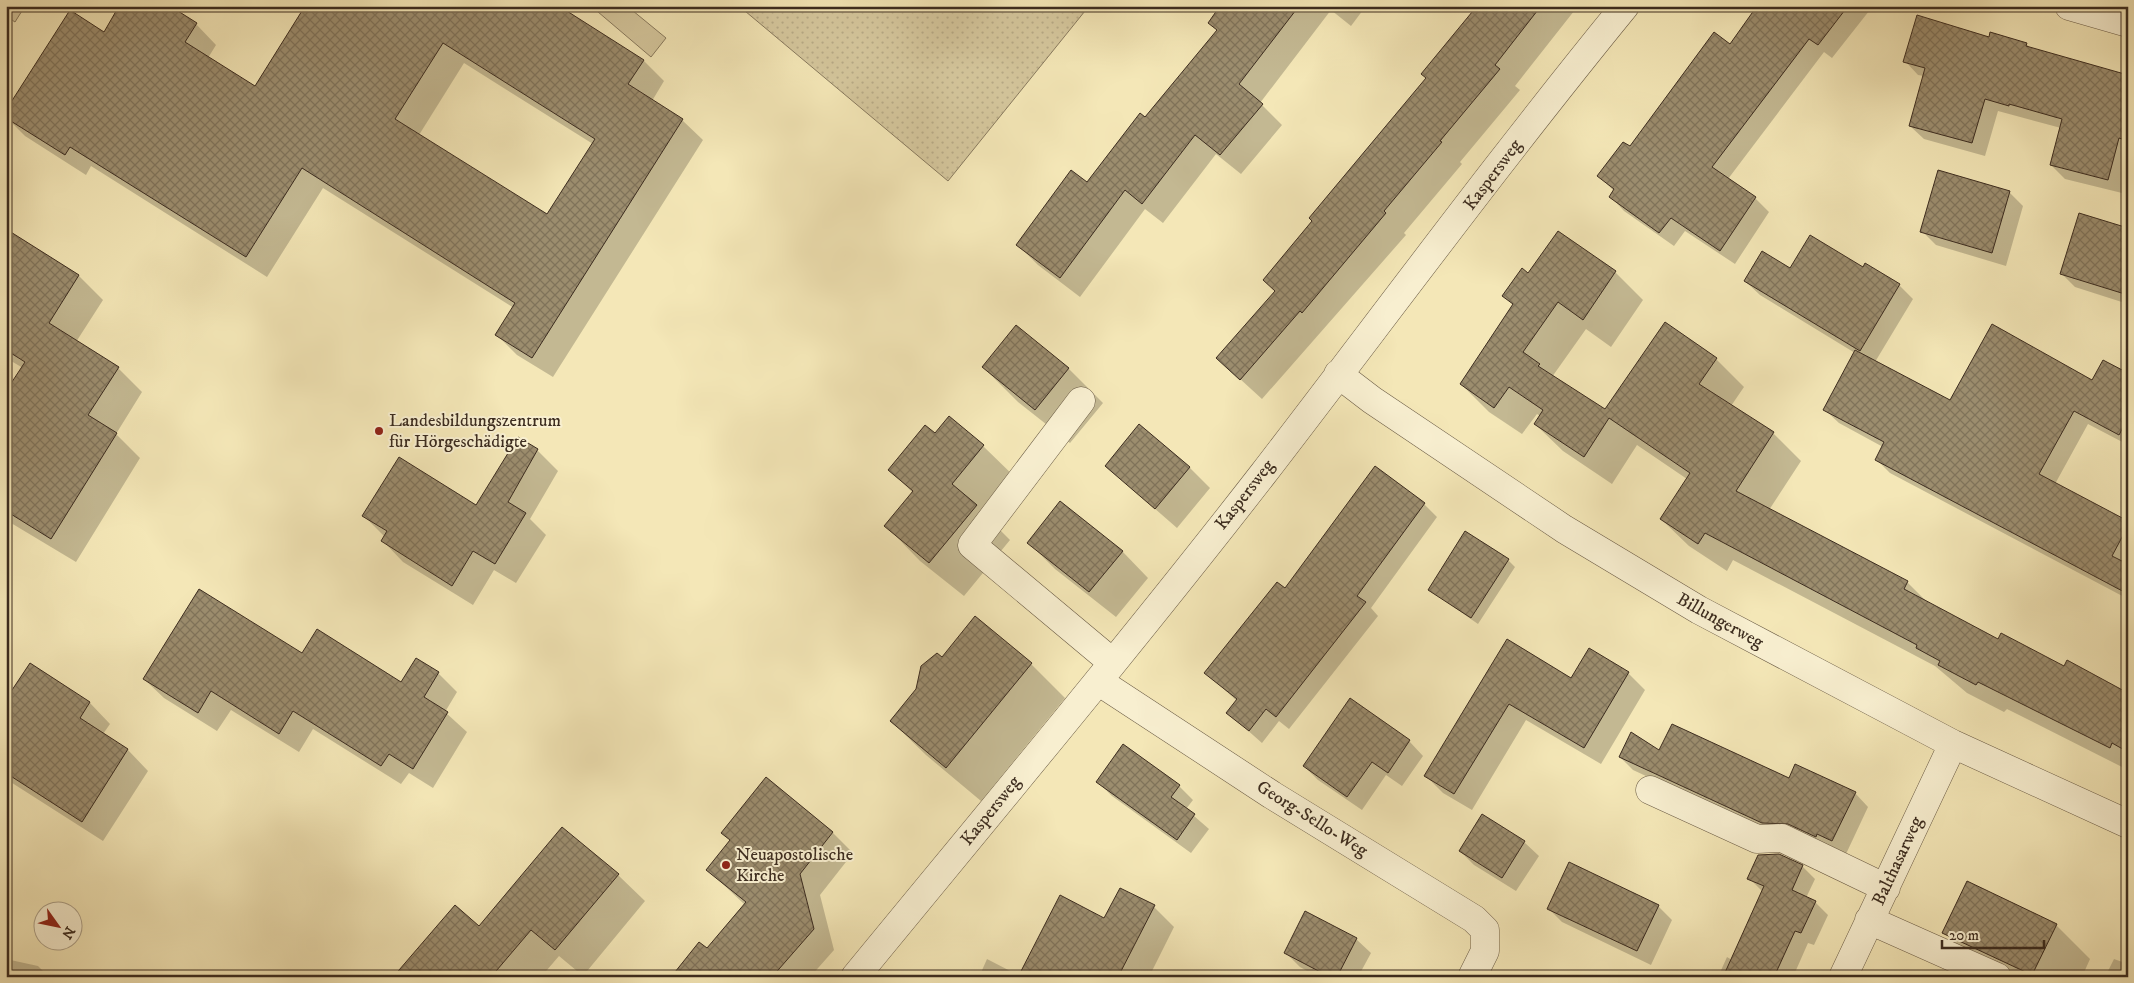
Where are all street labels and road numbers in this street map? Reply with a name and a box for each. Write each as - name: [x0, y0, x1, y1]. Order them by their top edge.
- street label: Kaspersweg: [1459, 135, 1527, 215]
- street label: Kaspersweg: [1211, 455, 1279, 535]
- street label: Billungerweg: [1673, 588, 1767, 654]
- street label: Kaspersweg: [956, 772, 1026, 850]
- street label: Georg-Sello-Weg: [1252, 776, 1372, 862]
- street label: Balthasarweg: [1868, 813, 1928, 909]

